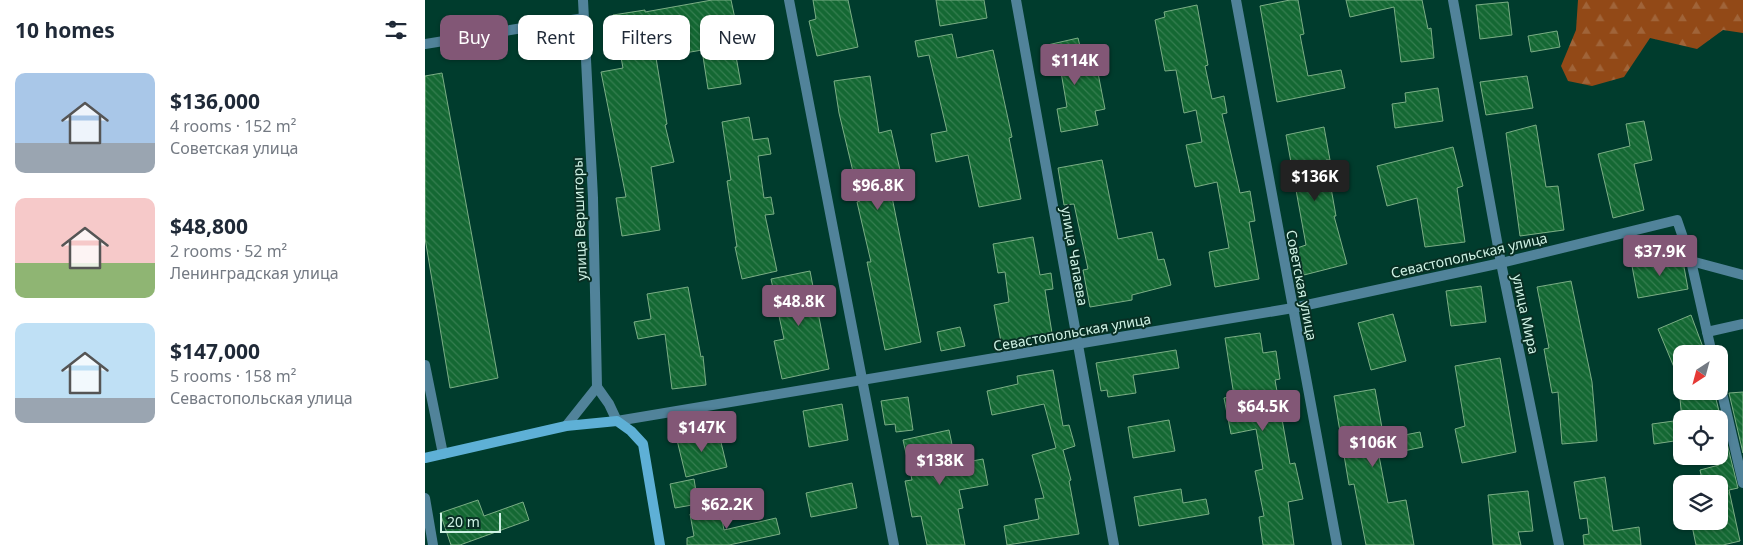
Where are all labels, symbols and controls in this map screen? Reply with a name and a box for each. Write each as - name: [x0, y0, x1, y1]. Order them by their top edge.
- chip: Buy: [440, 15, 508, 60]
- chip: Rent: [518, 15, 593, 60]
- chip: Filters: [603, 15, 690, 60]
- chip: New: [700, 15, 774, 60]
- text: 10 homes: [15, 16, 115, 44]
- icon: filters: [382, 16, 410, 44]
- pin: $114K: [1040, 44, 1110, 86]
- text: $114K: [1051, 49, 1099, 71]
- text: $136,000: [170, 87, 260, 115]
- icon: home: [55, 93, 115, 153]
- text: 4 rooms · 152 m²: [170, 115, 296, 137]
- text: Советская улица: [170, 137, 298, 159]
- street label: улица Вершигоры: [567, 157, 591, 281]
- pin: $136K: [1280, 160, 1350, 202]
- text: $136K: [1291, 165, 1339, 187]
- pin: $96.8K: [837, 168, 919, 211]
- text: $96.8K: [852, 174, 904, 196]
- street label: улица Чапаева: [1057, 205, 1093, 307]
- text: $48,800: [170, 212, 248, 240]
- icon: home: [55, 218, 115, 278]
- street label: Советская улица: [1282, 228, 1322, 342]
- street label: Севастопольская улица: [1389, 228, 1549, 282]
- pin: $37.9K: [1619, 234, 1701, 277]
- text: 2 rooms · 52 m²: [170, 240, 287, 262]
- text: $37.9K: [1634, 240, 1686, 262]
- text: Ленинградская улица: [170, 262, 339, 284]
- street label: улица Мира: [1508, 272, 1544, 356]
- pin: $48.8K: [758, 284, 840, 327]
- text: $48.8K: [773, 290, 825, 312]
- street label: Севастопольская улица: [992, 309, 1152, 355]
- text: $147,000: [170, 337, 260, 365]
- icon: home: [55, 343, 115, 403]
- north arrow: [1673, 345, 1727, 400]
- map controls: [1673, 345, 1728, 530]
- text: 5 rooms · 158 m²: [170, 365, 296, 387]
- text: Севастопольская улица: [170, 387, 353, 409]
- pin: $64.5K: [1222, 390, 1304, 432]
- text: $64.5K: [1237, 395, 1289, 417]
- pin: $147K: [667, 410, 737, 453]
- button: locate: [1673, 410, 1728, 465]
- text: $147K: [678, 416, 726, 438]
- pin: $106K: [1338, 426, 1408, 468]
- text: $106K: [1349, 431, 1397, 453]
- pin: $138K: [905, 444, 975, 486]
- text: $138K: [916, 449, 964, 471]
- button: layers: [1673, 475, 1728, 530]
- pin: $62.2K: [686, 488, 768, 530]
- text: $62.2K: [701, 493, 753, 515]
- scale bar: [440, 510, 501, 533]
- text: 20 m: [447, 512, 480, 531]

